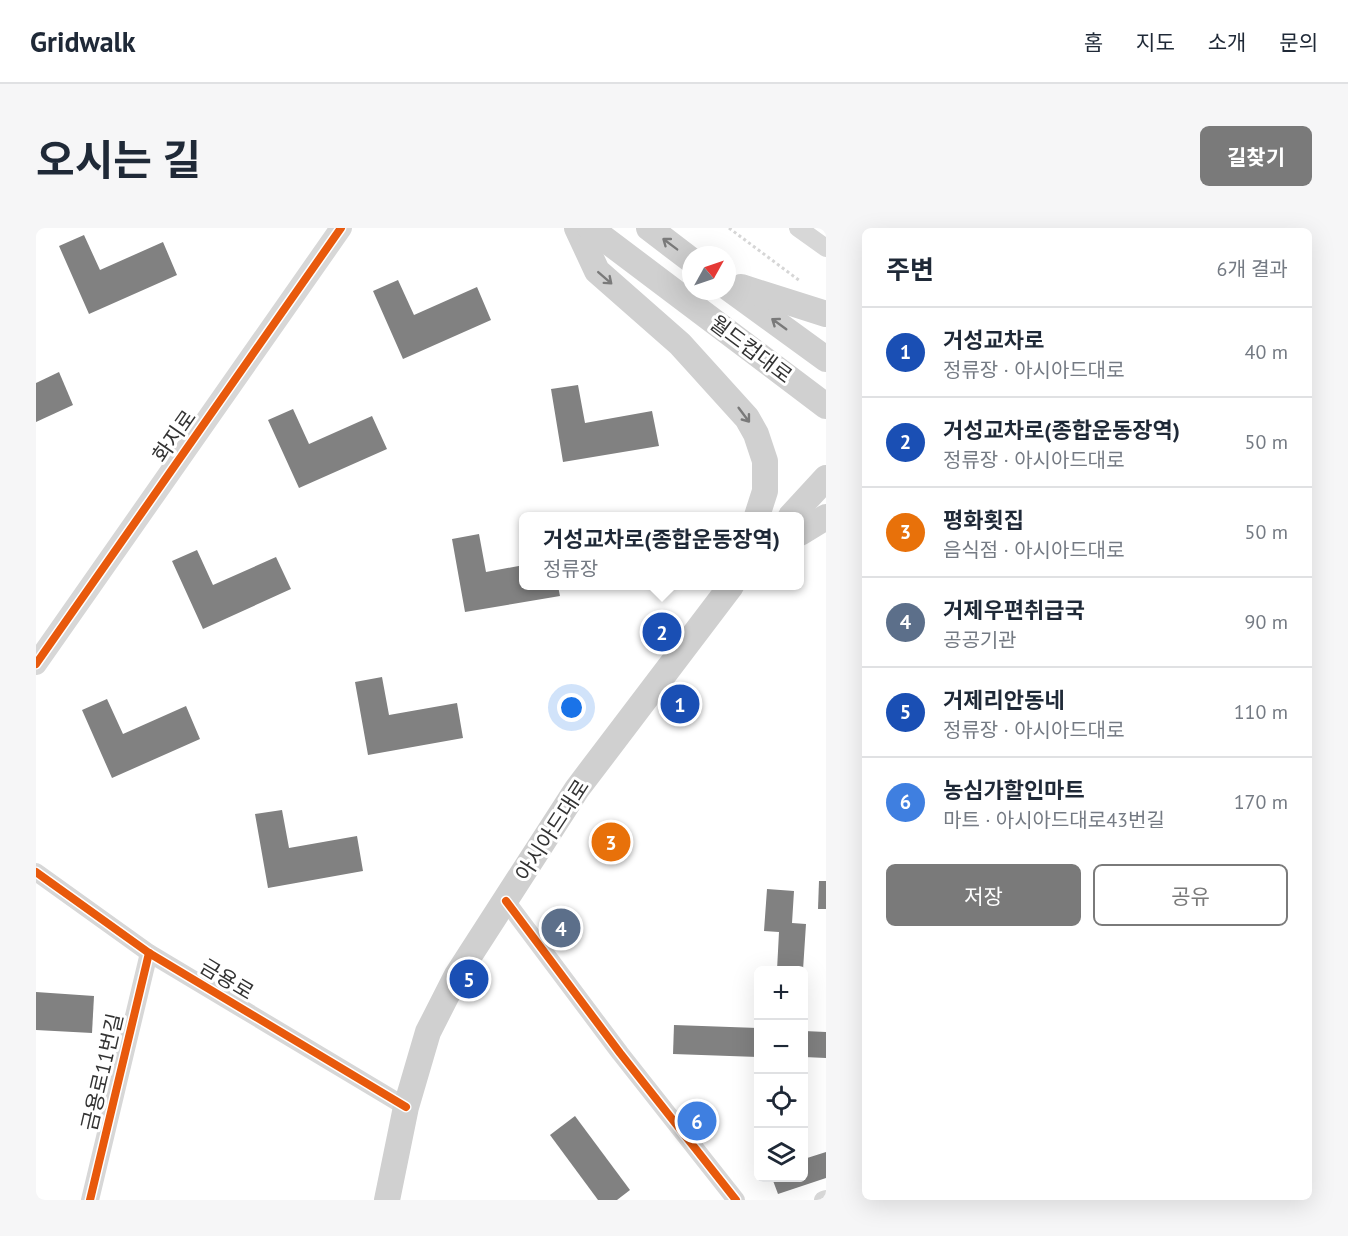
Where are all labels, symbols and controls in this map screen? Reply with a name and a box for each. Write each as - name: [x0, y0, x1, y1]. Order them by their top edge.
- text: Gridwalk: [30, 23, 136, 60]
- text: 홈: [1084, 29, 1103, 56]
- text: 지도: [1136, 29, 1175, 56]
- text: 소개: [1208, 29, 1246, 56]
- text: 문의: [1279, 29, 1318, 56]
- button: 길찾기: [1200, 126, 1312, 186]
- text: 오시는 길: [36, 132, 201, 187]
- one-way arrow: [662, 237, 678, 250]
- north arrow: [682, 246, 736, 300]
- text: 주변: [886, 253, 934, 286]
- text: 6개 결과: [1217, 256, 1288, 282]
- one-way arrow: [598, 271, 613, 285]
- street label: 월드컵대로: [704, 309, 798, 389]
- one-way arrow: [771, 318, 787, 331]
- text: 거성교차로: [943, 326, 1044, 354]
- text: 1: [900, 339, 911, 365]
- text: 40 m: [1245, 339, 1288, 365]
- text: 정류장 · 아시아드대로: [943, 357, 1125, 383]
- street label: 화지로: [146, 405, 202, 467]
- one-way arrow: [737, 407, 750, 423]
- text: 거성교차로(종합운동장역): [943, 416, 1180, 444]
- text: 2: [900, 429, 911, 455]
- text: 50 m: [1245, 429, 1288, 455]
- text: 정류장 · 아시아드대로: [943, 447, 1125, 473]
- text: 평화횟집: [943, 506, 1024, 534]
- popup: [519, 512, 804, 590]
- text: 3: [900, 519, 911, 545]
- text: 50 m: [1245, 519, 1288, 545]
- text: 거성교차로(종합운동장역): [543, 525, 780, 553]
- text: 음식점 · 아시아드대로: [943, 537, 1125, 563]
- text: 정류장: [543, 556, 598, 582]
- text: 거제우편취급국: [943, 596, 1085, 624]
- text: 4: [900, 609, 911, 635]
- text: 90 m: [1245, 609, 1288, 635]
- pin: 2: [642, 610, 682, 654]
- text: 공공기관: [943, 627, 1017, 653]
- pin: 1: [660, 682, 700, 726]
- text: 거제리안동네: [943, 686, 1064, 714]
- your location: [557, 693, 586, 722]
- text: 5: [900, 699, 911, 725]
- text: 110 m: [1234, 699, 1288, 725]
- text: 정류장 · 아시아드대로: [943, 717, 1125, 743]
- street label: 아시아드대로: [509, 774, 595, 886]
- text: 농심가할인마트: [943, 776, 1085, 804]
- text: 6: [900, 789, 911, 815]
- text: 170 m: [1234, 789, 1288, 815]
- text: 마트 · 아시아드대로43번길: [943, 807, 1165, 833]
- pin: 3: [592, 820, 630, 864]
- button: 저장: [886, 864, 1081, 926]
- button: 공유: [1093, 864, 1288, 926]
- pin: 4: [542, 906, 580, 950]
- street label: 금용로: [195, 953, 259, 1005]
- pin: 5: [450, 956, 488, 1002]
- map controls: [754, 966, 808, 1182]
- button: +: [754, 966, 808, 1020]
- street label: 금용로11번길: [75, 1011, 129, 1133]
- button: −: [754, 1020, 808, 1074]
- button: locate: [754, 1074, 808, 1128]
- pin: 6: [678, 1098, 716, 1144]
- button: layers: [754, 1128, 808, 1182]

